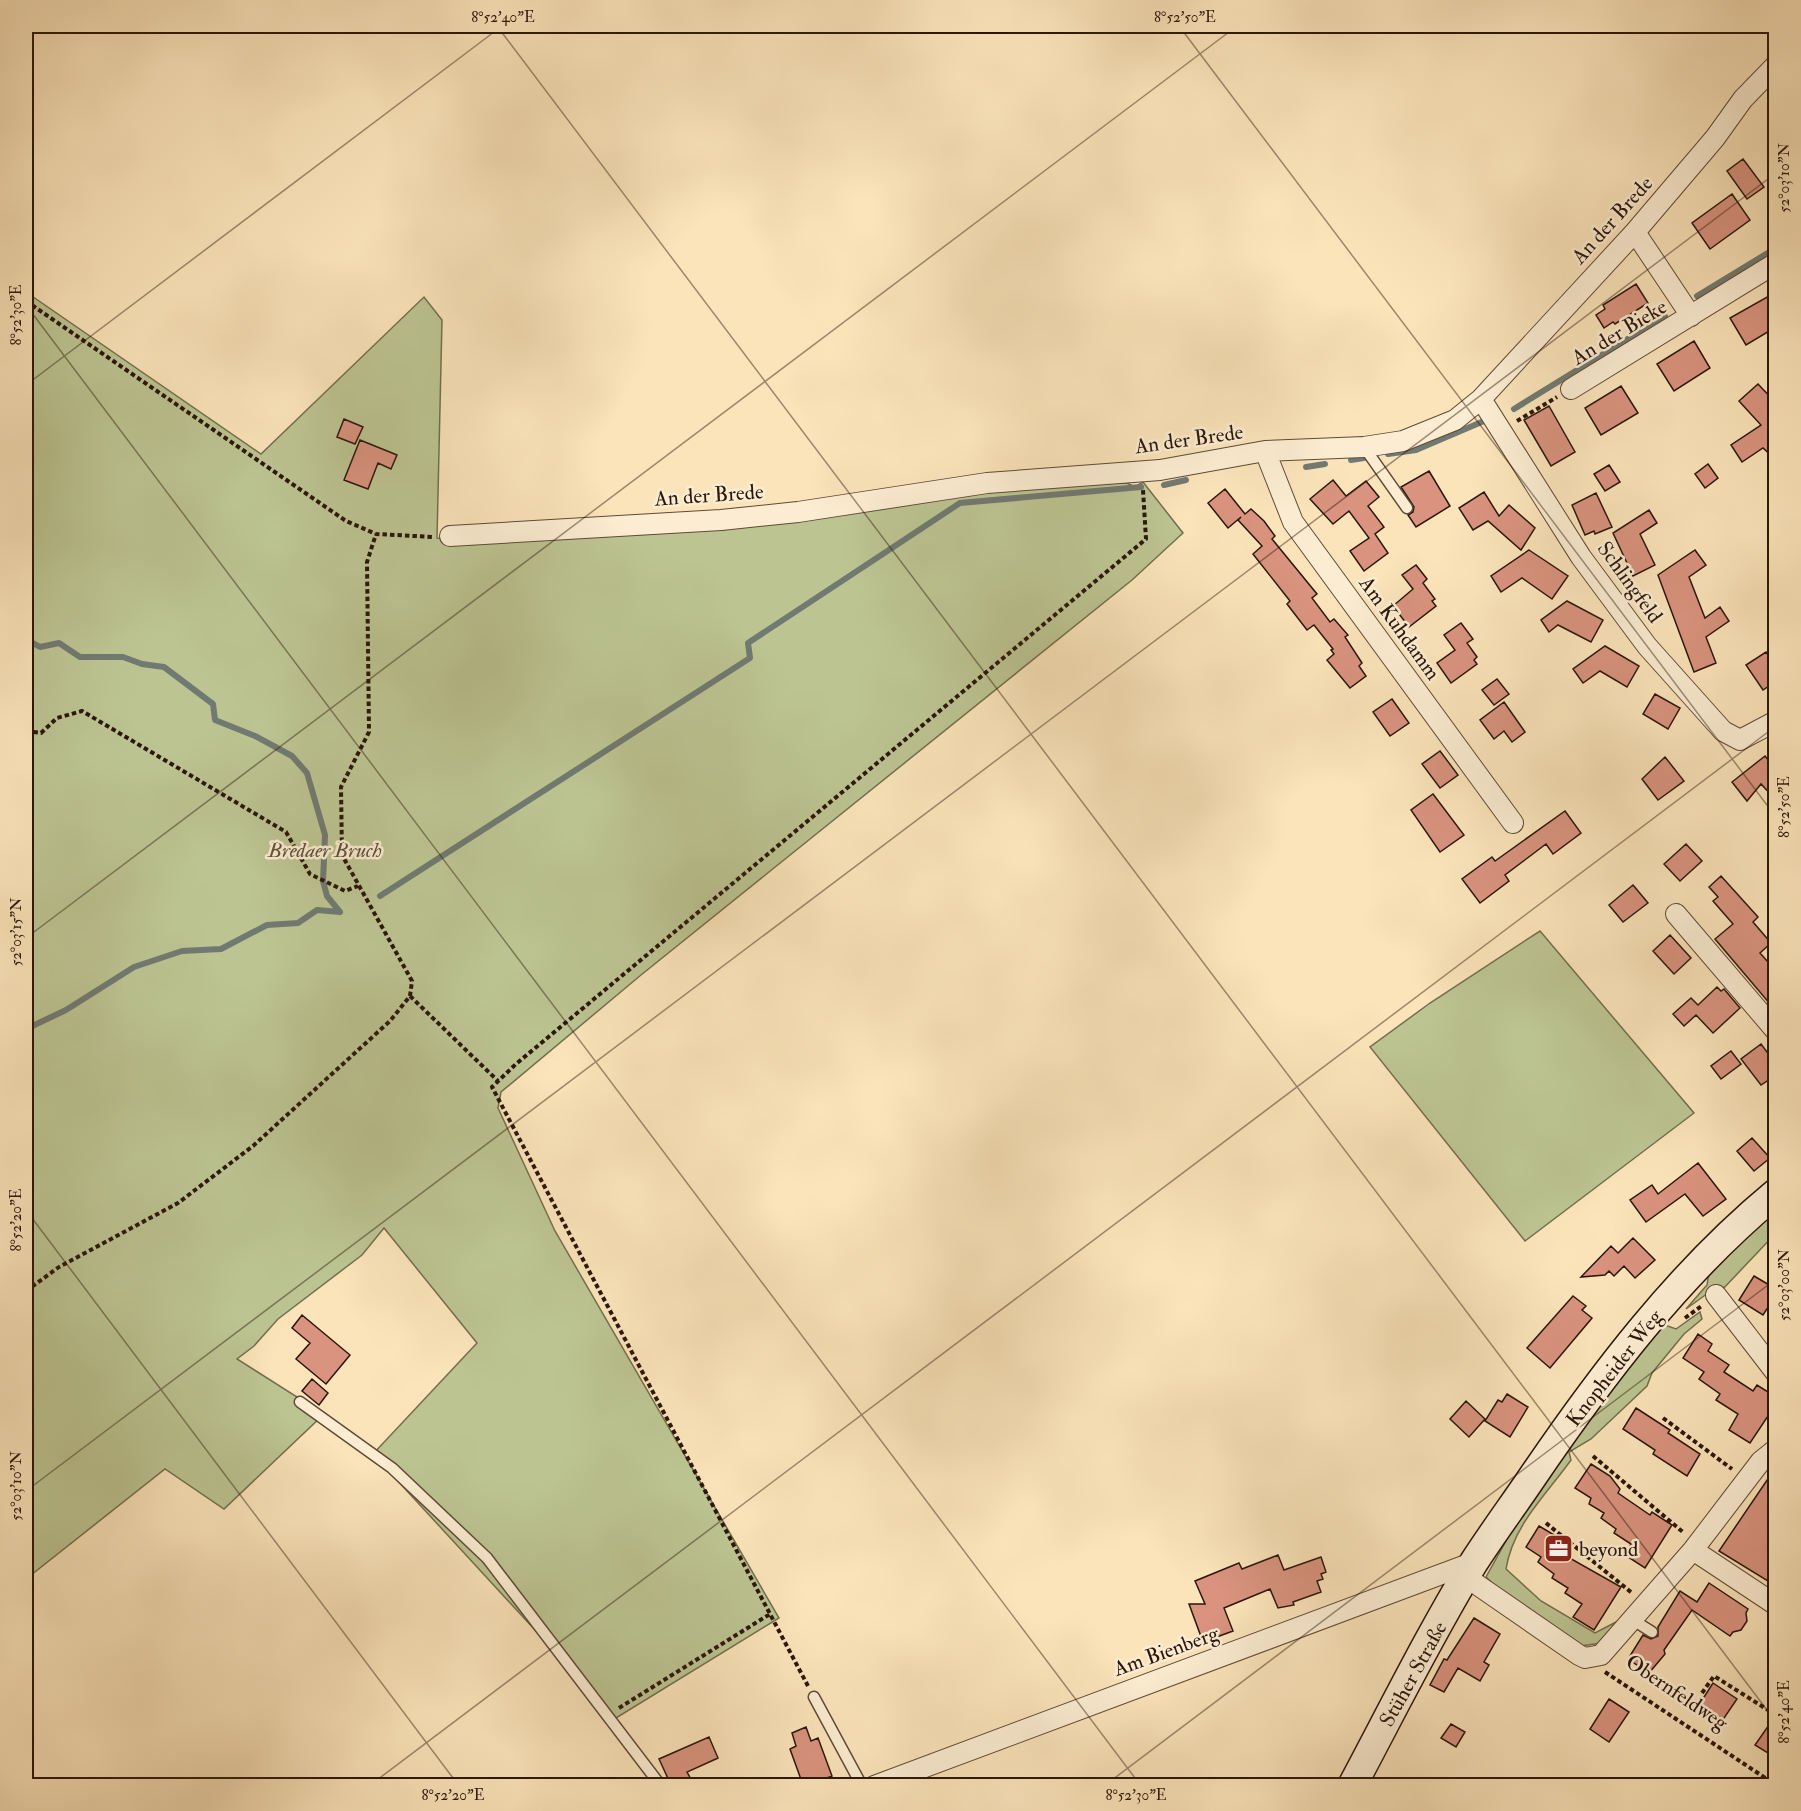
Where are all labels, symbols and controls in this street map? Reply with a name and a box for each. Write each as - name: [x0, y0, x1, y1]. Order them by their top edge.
- text: 8°52'40"E: [471, 8, 535, 27]
- text: 8°52'50"E: [1154, 8, 1216, 27]
- text: 52°03'10"N: [1775, 143, 1794, 213]
- street label: An der Brede: [1565, 171, 1659, 271]
- text: 8°52'30"E: [7, 284, 26, 346]
- street label: An der Bieke: [1566, 293, 1672, 372]
- street label: An der Brede: [1132, 418, 1245, 461]
- street label: An der Brede: [653, 478, 765, 513]
- street label: Schlingfeld: [1591, 536, 1669, 629]
- street label: Am Kuhdamm: [1352, 570, 1446, 686]
- text: 8°52'50"E: [1775, 776, 1794, 838]
- park label: Bredaer Bruch: [267, 837, 382, 864]
- text: 52°03'15"N: [7, 897, 26, 966]
- text: 8°52'20"E: [7, 1188, 26, 1251]
- text: 52°03'00"N: [1775, 1248, 1794, 1321]
- street label: Knopheider Weg: [1560, 1304, 1669, 1432]
- text: 52°03'10"N: [7, 1451, 26, 1521]
- office icon: beyond: [1542, 1533, 1574, 1565]
- place label: beyond: [1579, 1536, 1639, 1563]
- street label: Stüher Straße: [1373, 1617, 1454, 1732]
- street label: Am Bienberg: [1109, 1620, 1223, 1683]
- street label: Obernfeldweg: [1620, 1648, 1734, 1737]
- text: 8°52'40"E: [1775, 1680, 1794, 1744]
- text: 8°52'20"E: [422, 1786, 485, 1805]
- text: 8°52'30"E: [1105, 1786, 1167, 1805]

